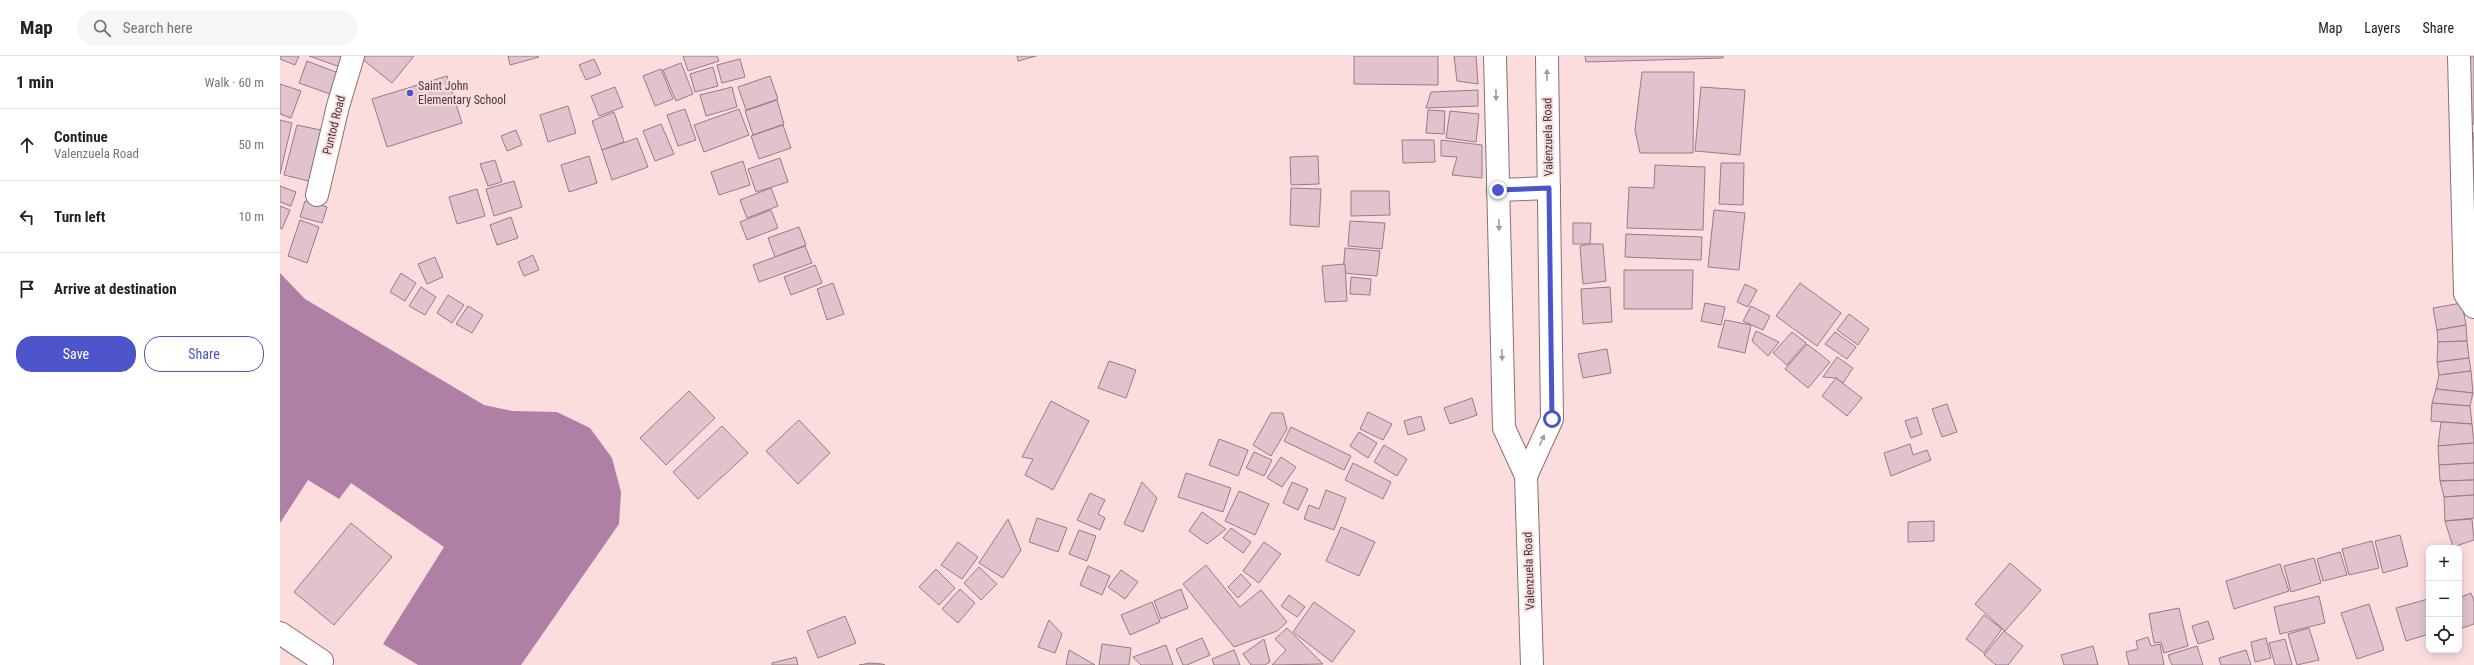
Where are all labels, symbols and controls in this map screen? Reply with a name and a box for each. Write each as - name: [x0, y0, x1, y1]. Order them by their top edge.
- search box: [77, 10, 357, 46]
- text: Map: [20, 16, 53, 39]
- icon: search: [91, 17, 113, 39]
- text: Search here: [123, 19, 193, 37]
- text: Map: [2318, 20, 2342, 36]
- text: Layers: [2364, 20, 2401, 36]
- text: Share: [2423, 20, 2454, 36]
- one-way arrow: [1544, 68, 1550, 81]
- text: 1 min: [16, 72, 54, 92]
- text: Walk · 60 m: [204, 75, 264, 90]
- place label: Saint John Elementary School: [418, 79, 506, 107]
- marker: Saint John Elementary School: [405, 88, 415, 98]
- one-way arrow: [1492, 89, 1499, 101]
- street label: Puntod Road: [320, 94, 348, 156]
- street label: Valenzuela Road: [1540, 98, 1556, 176]
- text: Continue: [54, 128, 108, 146]
- icon: ahead: [16, 134, 38, 156]
- text: 50 m: [238, 137, 264, 152]
- text: Valenzuela Road: [54, 146, 139, 161]
- route end: [1489, 181, 1507, 199]
- icon: left: [16, 206, 38, 228]
- text: Turn left: [54, 208, 105, 226]
- text: 10 m: [238, 209, 264, 224]
- one-way arrow: [1496, 219, 1502, 232]
- icon: arrive: [16, 278, 38, 300]
- text: Arrive at destination: [54, 280, 177, 298]
- button: Save: [16, 336, 136, 372]
- button: Share: [144, 336, 264, 372]
- one-way arrow: [1499, 349, 1505, 362]
- route start: [1543, 410, 1561, 428]
- one-way arrow: [1540, 434, 1546, 446]
- street label: Valenzuela Road: [1521, 532, 1537, 610]
- map controls: [2426, 545, 2462, 653]
- button: +: [2426, 545, 2462, 581]
- button: −: [2426, 581, 2462, 617]
- button: locate: [2426, 617, 2462, 653]

